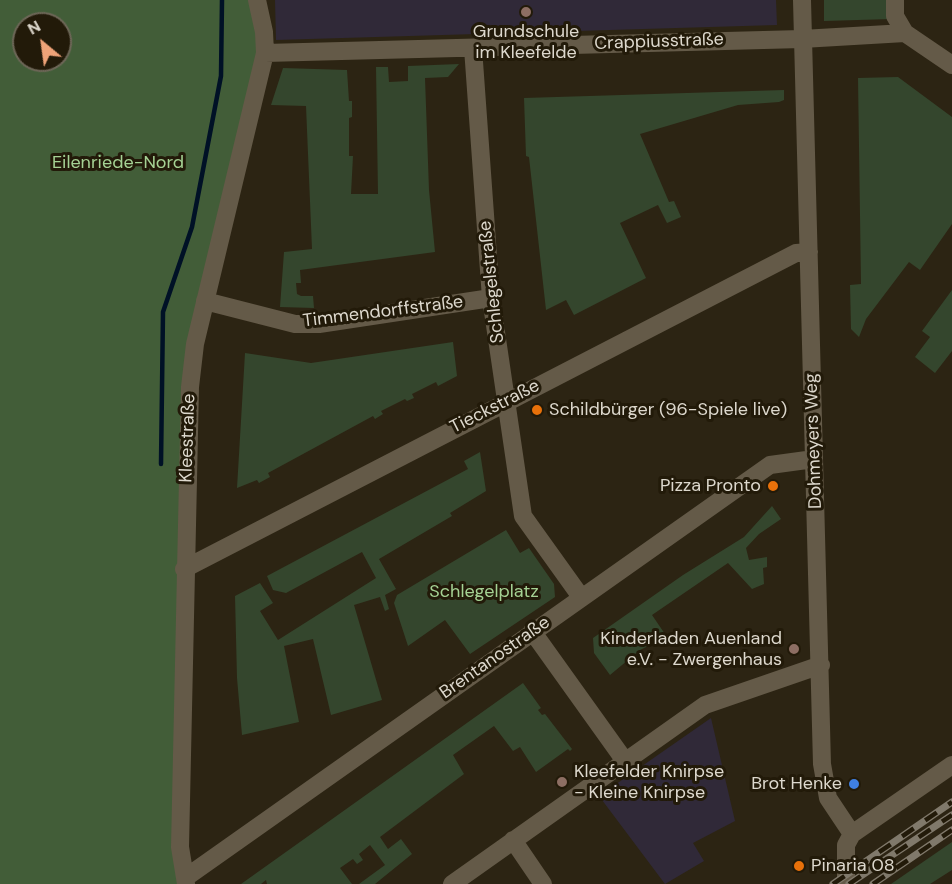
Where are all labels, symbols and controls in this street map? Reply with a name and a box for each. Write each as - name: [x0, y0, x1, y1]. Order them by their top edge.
- marker: Grundschule im Kleefelde: [519, 5, 533, 19]
- north arrow: [12, 12, 72, 72]
- text: N: [24, 16, 44, 40]
- place label: Grundschule im Kleefelde: [473, 21, 579, 63]
- street label: Crappiusstraße: [594, 29, 724, 55]
- park label: Eilenriede-Nord: [52, 152, 184, 174]
- street label: Schlegelstraße: [475, 220, 509, 344]
- street label: Timmendorffstraße: [301, 291, 465, 333]
- street label: Dohmeyers Weg: [801, 373, 827, 509]
- street label: Tieckstraße: [447, 375, 543, 439]
- street label: Kleestraße: [176, 393, 200, 483]
- place label: Schildbürger (96-Spiele live): [549, 399, 787, 421]
- marker: Schildbürger (96-Spiele live): [530, 403, 544, 417]
- place label: Pizza Pronto: [660, 475, 761, 497]
- marker: Pizza Pronto: [766, 479, 780, 493]
- park label: Schlegelplatz: [429, 581, 539, 603]
- street label: Brentanostraße: [436, 612, 554, 704]
- place label: Kinderladen Auenland e.V. - Zwergenhaus: [600, 628, 782, 670]
- marker: Kinderladen Auenland e.V. - Zwergenhaus: [787, 642, 801, 656]
- place label: Kleefelder Knirpse - Kleine Knirpse: [574, 761, 724, 804]
- place label: Brot Henke: [751, 773, 842, 795]
- marker: Kleefelder Knirpse - Kleine Knirpse: [555, 775, 569, 789]
- marker: Brot Henke: [847, 777, 861, 791]
- place label: Pinaria 08: [811, 855, 895, 877]
- marker: Pinaria 08: [792, 859, 806, 873]

